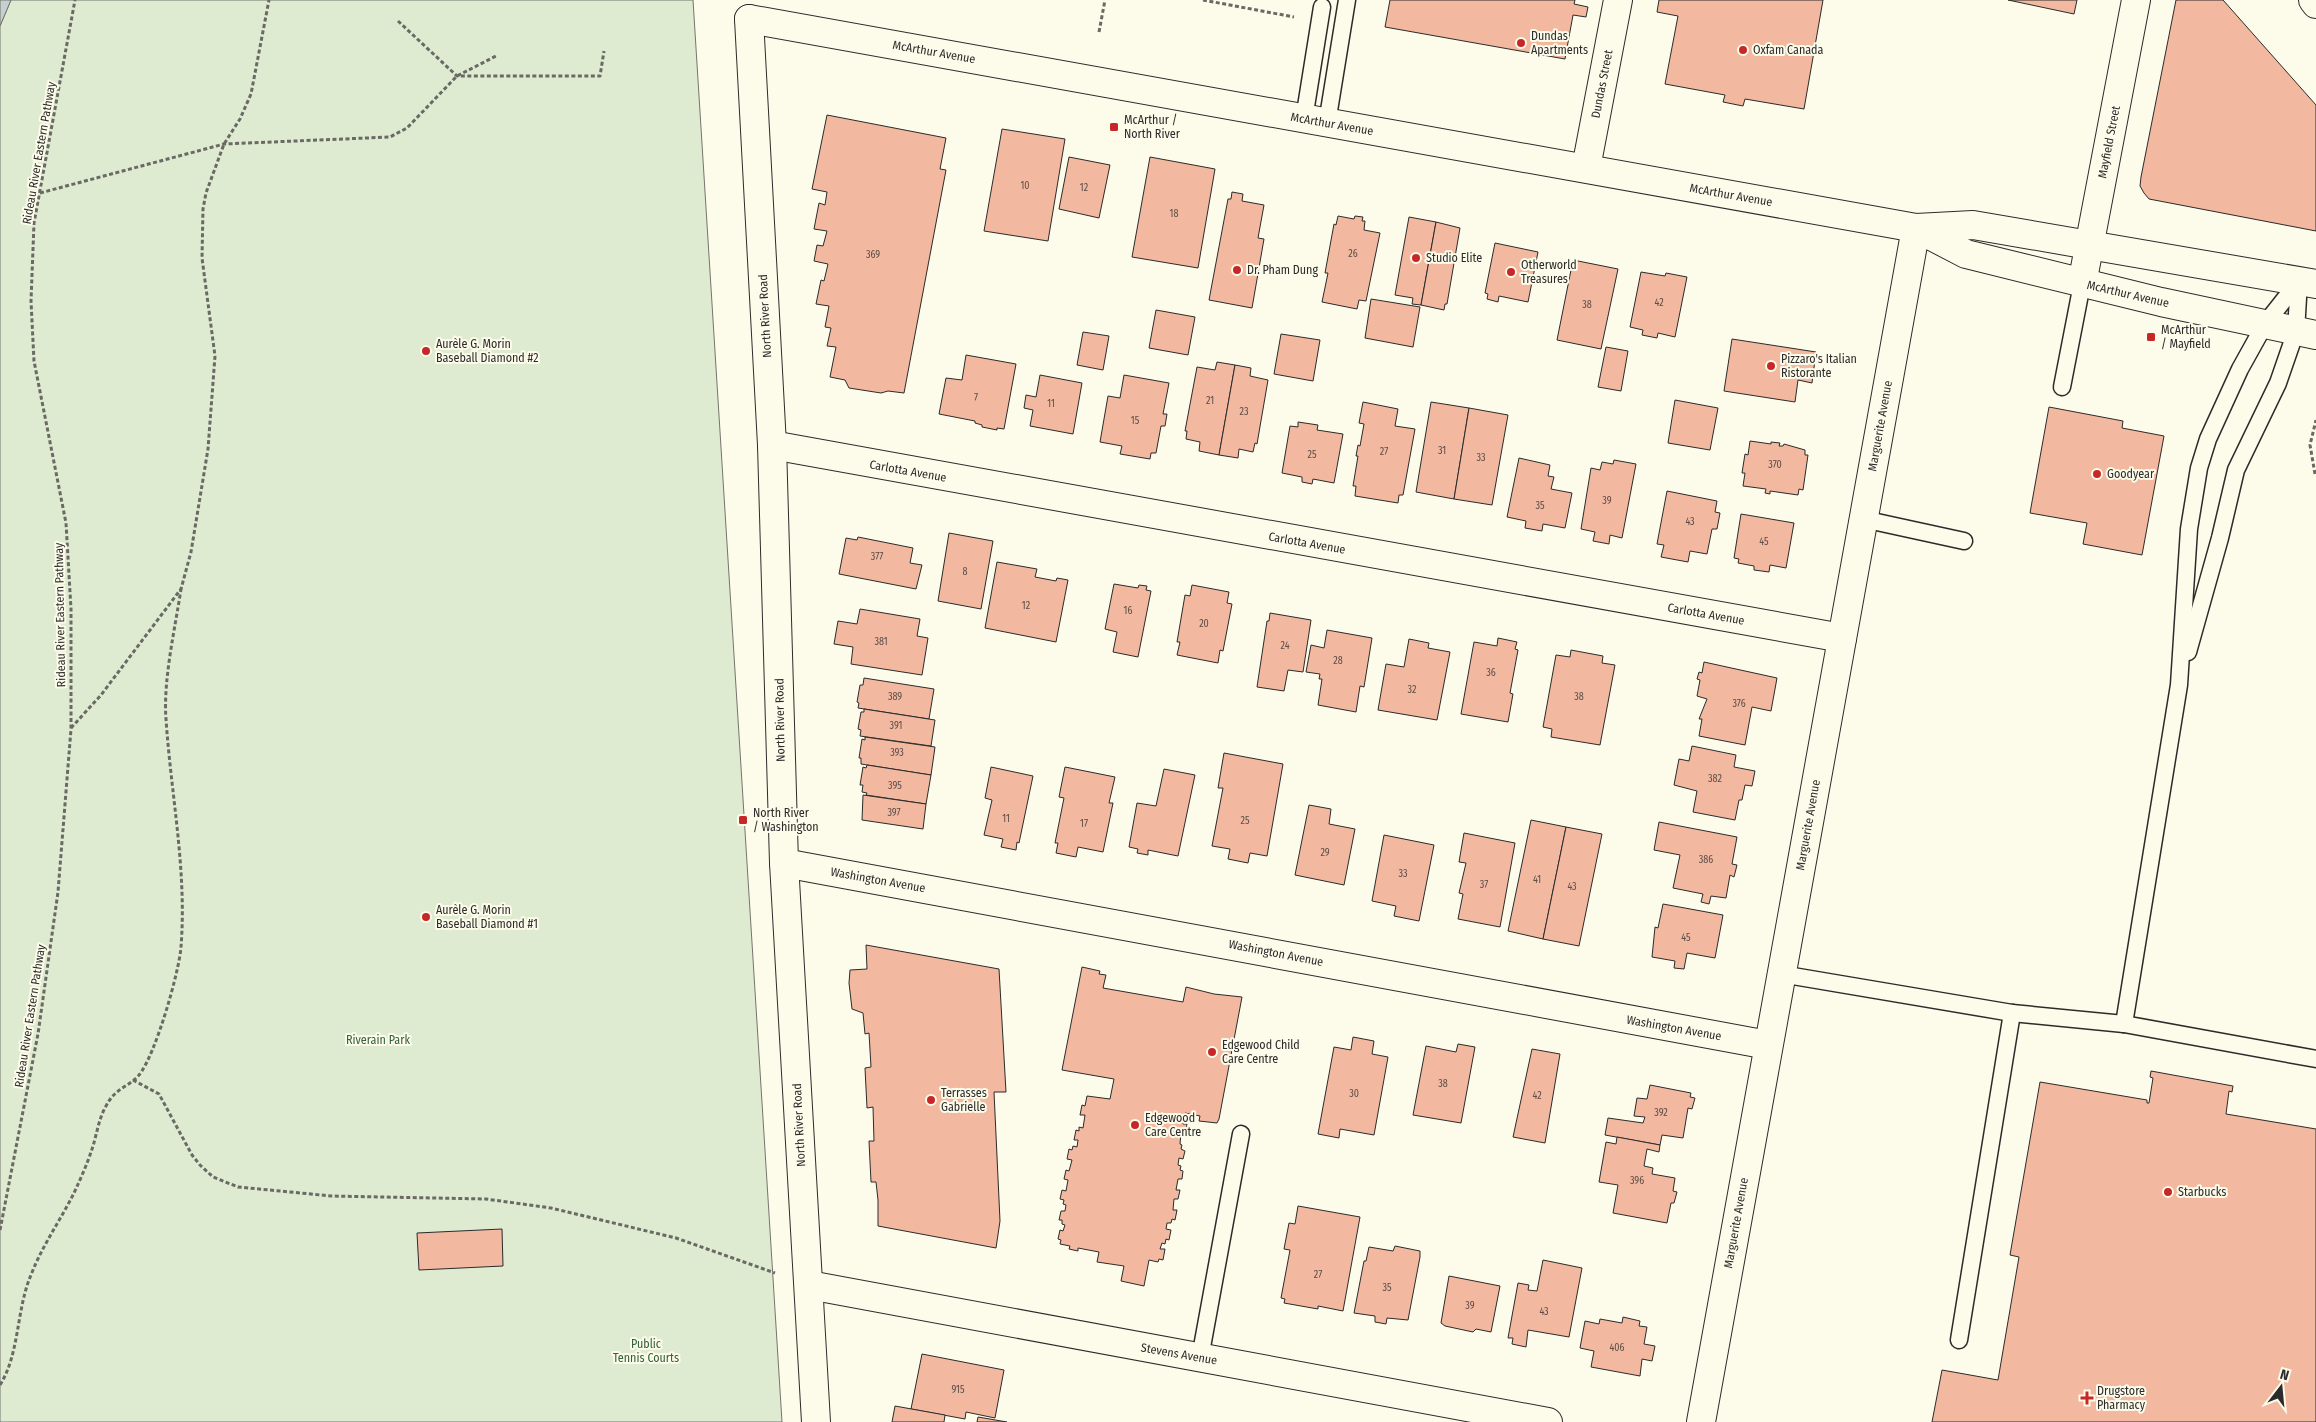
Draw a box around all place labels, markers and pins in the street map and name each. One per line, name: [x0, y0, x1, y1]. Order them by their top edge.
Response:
place label: Dundas Apartments: [1531, 29, 1588, 57]
marker: Dundas Apartments: [1515, 37, 1527, 49]
place label: Oxfam Canada: [1753, 43, 1824, 57]
marker: Oxfam Canada: [1737, 44, 1749, 56]
place label: McArthur / North River: [1124, 113, 1181, 141]
marker: McArthur / North River: [1108, 121, 1120, 133]
place label: Studio Elite: [1426, 251, 1482, 265]
marker: Studio Elite: [1410, 252, 1422, 264]
place label: Otherworld Treasures: [1521, 258, 1577, 286]
place label: Dr. Pham Dung: [1247, 263, 1318, 277]
marker: Dr. Pham Dung: [1231, 264, 1243, 276]
marker: Otherworld Treasures: [1505, 266, 1517, 278]
place label: McArthur / Mayfield: [2161, 323, 2211, 351]
marker: McArthur / Mayfield: [2145, 331, 2157, 343]
place label: Aurèle G. Morin Baseball Diamond #2: [436, 337, 538, 365]
marker: Aurèle G. Morin Baseball Diamond #2: [420, 345, 432, 357]
place label: Pizzaro's Italian Ristorante: [1781, 352, 1857, 380]
marker: Pizzaro's Italian Ristorante: [1765, 360, 1777, 372]
place label: Goodyear: [2107, 467, 2155, 481]
marker: Goodyear: [2091, 468, 2103, 480]
place label: North River / Washington: [753, 806, 819, 834]
marker: North River / Washington: [737, 814, 749, 826]
place label: Aurèle G. Morin Baseball Diamond #1: [436, 903, 538, 931]
marker: Aurèle G. Morin Baseball Diamond #1: [420, 911, 432, 923]
place label: Edgewood Child Care Centre: [1222, 1038, 1300, 1066]
marker: Edgewood Child Care Centre: [1206, 1046, 1218, 1058]
place label: Terrasses Gabrielle: [941, 1086, 987, 1114]
marker: Terrasses Gabrielle: [925, 1094, 937, 1106]
place label: Edgewood Care Centre: [1145, 1111, 1201, 1139]
marker: Edgewood Care Centre: [1129, 1119, 1141, 1131]
place label: Starbucks: [2178, 1185, 2226, 1199]
marker: Starbucks: [2162, 1186, 2174, 1198]
place label: Drugstore Pharmacy: [2097, 1384, 2146, 1412]
marker: Drugstore Pharmacy: [2081, 1392, 2093, 1404]

